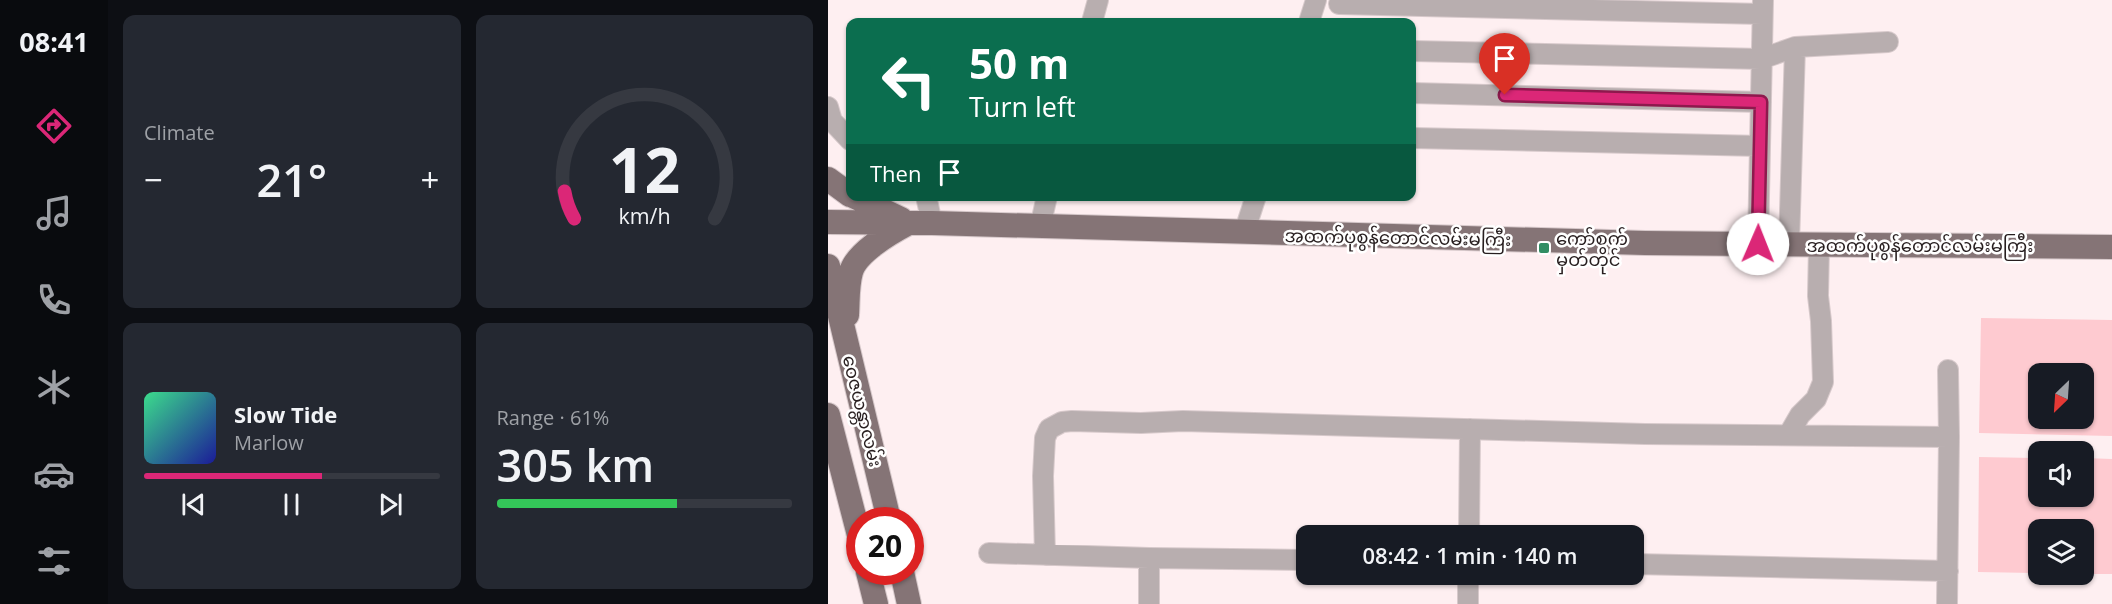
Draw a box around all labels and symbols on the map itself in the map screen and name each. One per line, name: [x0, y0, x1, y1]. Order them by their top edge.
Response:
pin: [1479, 33, 1530, 95]
position arrow: [1726, 212, 1790, 276]
street label: အထက်ပုစွန်တောင်လမ်းမကြီး: [1284, 222, 1512, 255]
place label: ကော်စက် မှတ်တိုင်: [1556, 226, 1628, 275]
street label: အထက်ပုစွန်တောင်လမ်းမကြီး: [1807, 232, 2033, 261]
marker: ကော်စက် မှတ်တိုင်: [1537, 241, 1551, 255]
street label: ဝေဇယန္တာလမ်း: [834, 353, 888, 470]
north arrow: [2028, 363, 2094, 429]
speed limit sign: 20: [846, 507, 924, 585]

